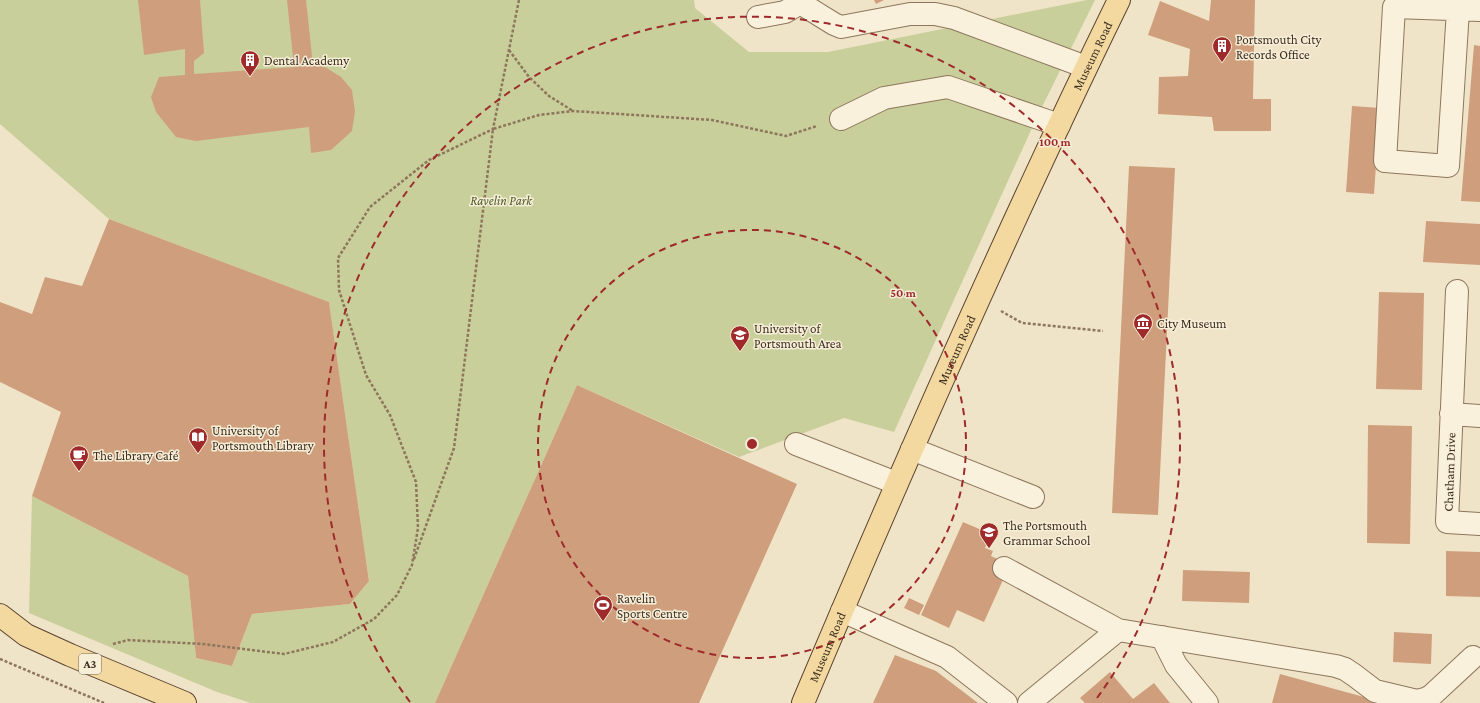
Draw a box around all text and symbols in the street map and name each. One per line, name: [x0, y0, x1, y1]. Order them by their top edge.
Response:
street label: Museum Road: [1070, 19, 1116, 93]
place label: Portsmouth City Records Office: [1236, 32, 1322, 62]
building icon: Portsmouth City Records Office: [1211, 35, 1233, 63]
building icon: Dental Academy: [239, 49, 261, 77]
place label: Dental Academy: [264, 53, 350, 68]
text: 100 m: [1039, 135, 1072, 149]
park label: Ravelin Park: [470, 193, 533, 208]
text: 50 m: [890, 286, 917, 300]
museum icon: City Museum: [1132, 312, 1154, 340]
street label: Museum Road: [934, 313, 979, 387]
place label: City Museum: [1157, 316, 1227, 331]
place label: University of Portsmouth Area: [754, 321, 842, 351]
school or university icon: University of Portsmouth Area: [729, 324, 751, 352]
place label: University of Portsmouth Library: [212, 423, 315, 453]
library icon: University of Portsmouth Library: [187, 426, 209, 454]
street label: Chatham Drive: [1441, 432, 1458, 512]
centre of rings: [745, 437, 759, 451]
cafe icon: The Library Café: [68, 444, 90, 472]
place label: The Library Café: [93, 448, 179, 463]
place label: The Portsmouth Grammar School: [1003, 518, 1091, 548]
school or university icon: The Portsmouth Grammar School: [978, 521, 1000, 549]
place label: Ravelin Sports Centre: [617, 591, 688, 621]
sports icon: Ravelin Sports Centre: [592, 594, 614, 622]
street label: Museum Road: [806, 610, 849, 684]
road number: A3: [79, 654, 101, 674]

